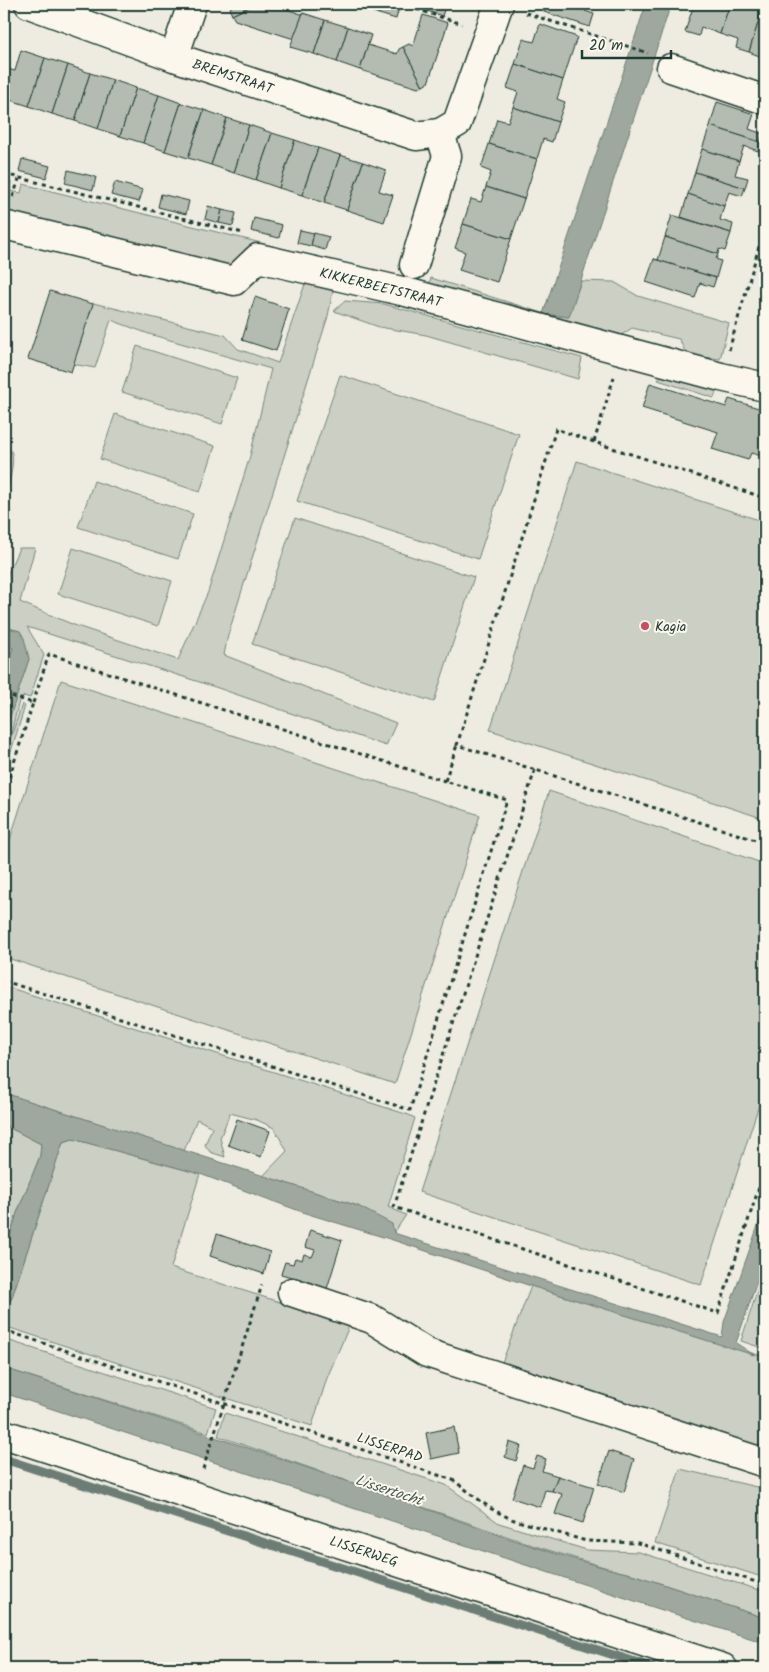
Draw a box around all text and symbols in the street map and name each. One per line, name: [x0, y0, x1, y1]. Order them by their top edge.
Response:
scale bar: [582, 28, 670, 60]
text: 20 m: [589, 34, 623, 58]
street label: BREMSTRAAT: [189, 54, 277, 101]
street label: KIKKERBEETSTRAAT: [317, 262, 446, 314]
place label: Kagia: [655, 616, 686, 638]
marker: Kagia: [639, 620, 651, 632]
street label: LISSERPAD: [354, 1427, 426, 1469]
water label: Lissertocht: [352, 1469, 427, 1514]
street label: LISSERWEG: [327, 1531, 401, 1573]

